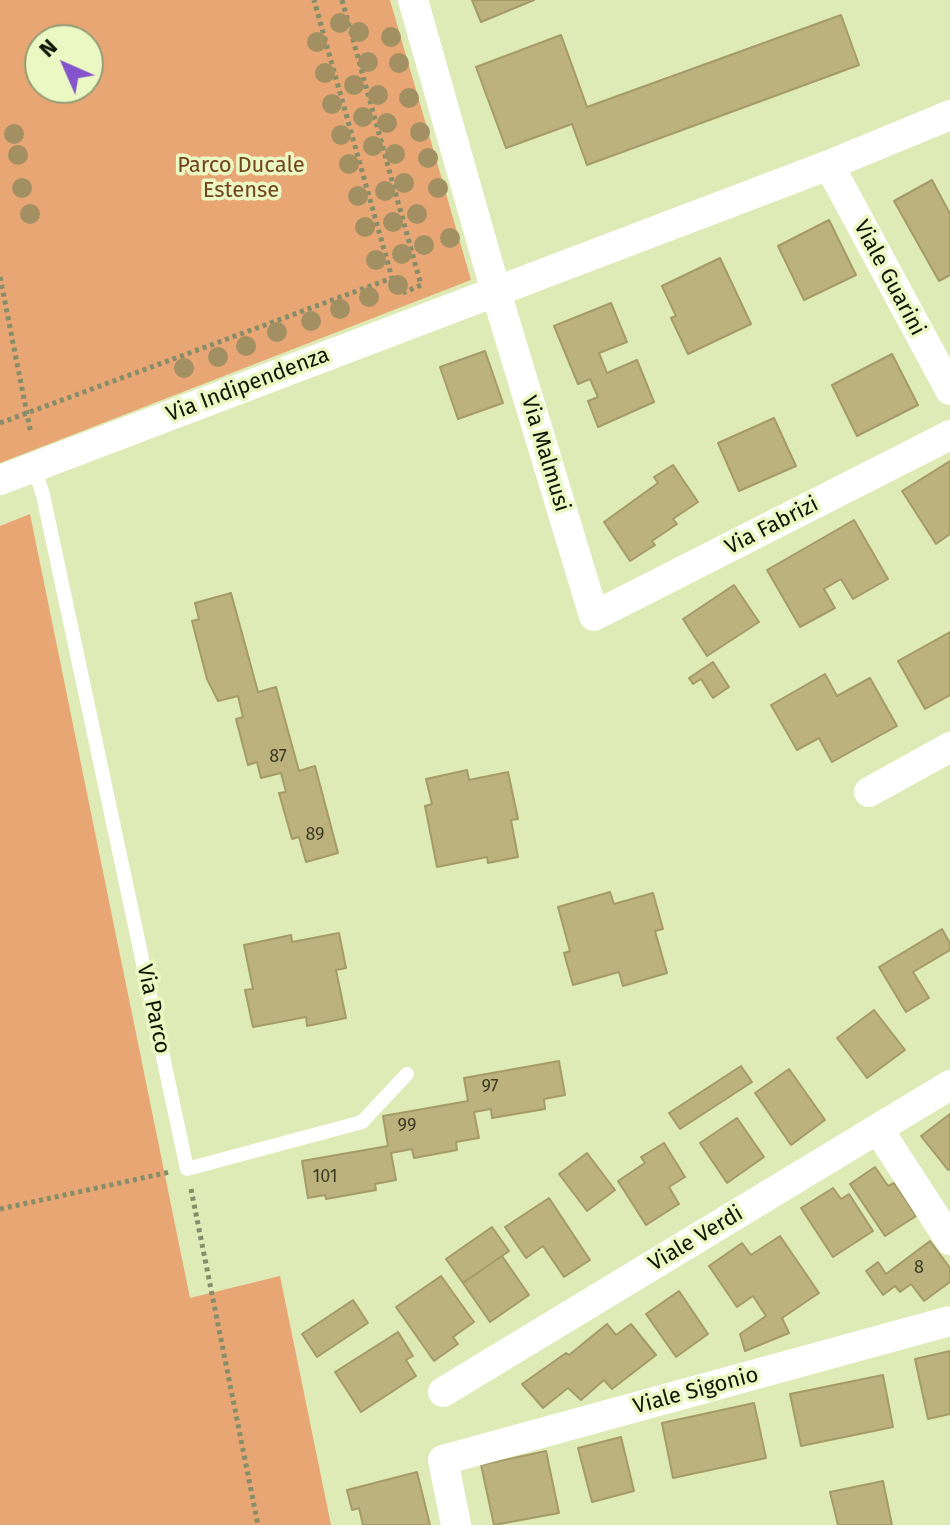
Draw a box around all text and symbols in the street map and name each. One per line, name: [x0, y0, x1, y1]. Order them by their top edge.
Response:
north arrow: [24, 24, 104, 104]
text: N: [33, 33, 63, 63]
park label: Parco Ducale Estense: [177, 153, 305, 204]
street label: Viale Guarini: [848, 216, 930, 340]
street label: Via Indipendenza: [163, 342, 333, 428]
street label: Via Malmusi: [515, 393, 575, 515]
street label: Via Fabrizi: [721, 491, 823, 561]
house number: 87: [269, 746, 287, 768]
house number: 89: [305, 824, 325, 846]
street label: Via Parco: [131, 962, 175, 1056]
house number: 97: [481, 1076, 499, 1098]
house number: 99: [398, 1115, 416, 1137]
house number: 101: [312, 1166, 338, 1188]
street label: Viale Verdi: [644, 1201, 748, 1277]
house number: 8: [914, 1257, 924, 1279]
street label: Viale Sigonio: [631, 1362, 761, 1420]

